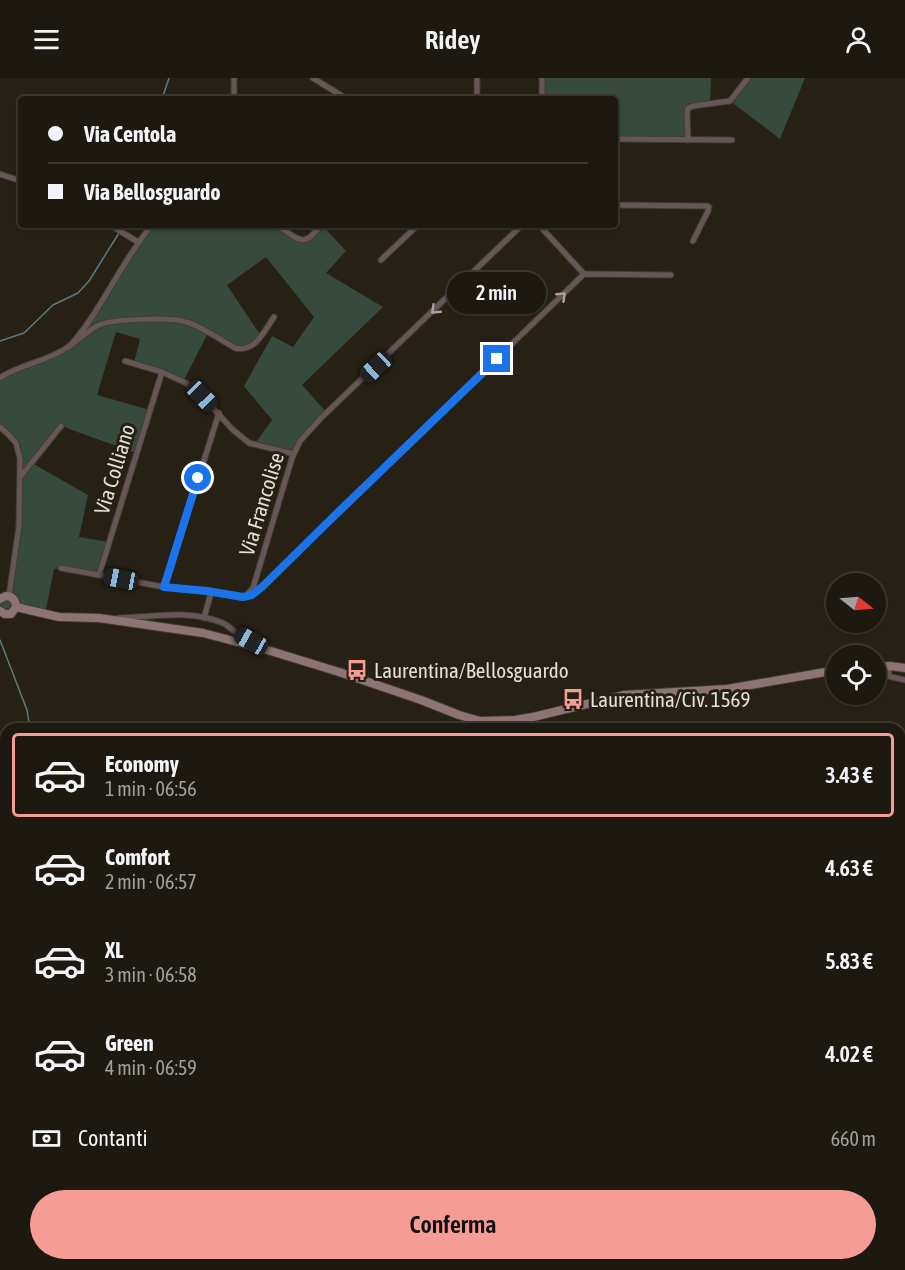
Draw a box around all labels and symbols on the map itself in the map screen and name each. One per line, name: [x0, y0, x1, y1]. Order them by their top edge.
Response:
callout: 2 min: [448, 272, 546, 314]
one-way arrow: [555, 292, 565, 303]
one-way arrow: [432, 302, 443, 313]
route end: [483, 345, 510, 372]
car: [357, 348, 395, 386]
car: [183, 377, 221, 415]
street label: Via Colliano: [89, 421, 139, 517]
street label: Via Francolise: [234, 450, 288, 558]
route start: [184, 464, 211, 491]
car: [102, 567, 140, 591]
north arrow: [826, 573, 886, 633]
car: [231, 624, 271, 658]
bus stop icon: Laurentina/Bellosguardo: [345, 658, 369, 682]
place label: Laurentina/Bellosguardo: [374, 658, 569, 682]
bus stop icon: Laurentina/Civ. 1569: [561, 687, 585, 711]
place label: Laurentina/Civ. 1569: [590, 687, 750, 711]

